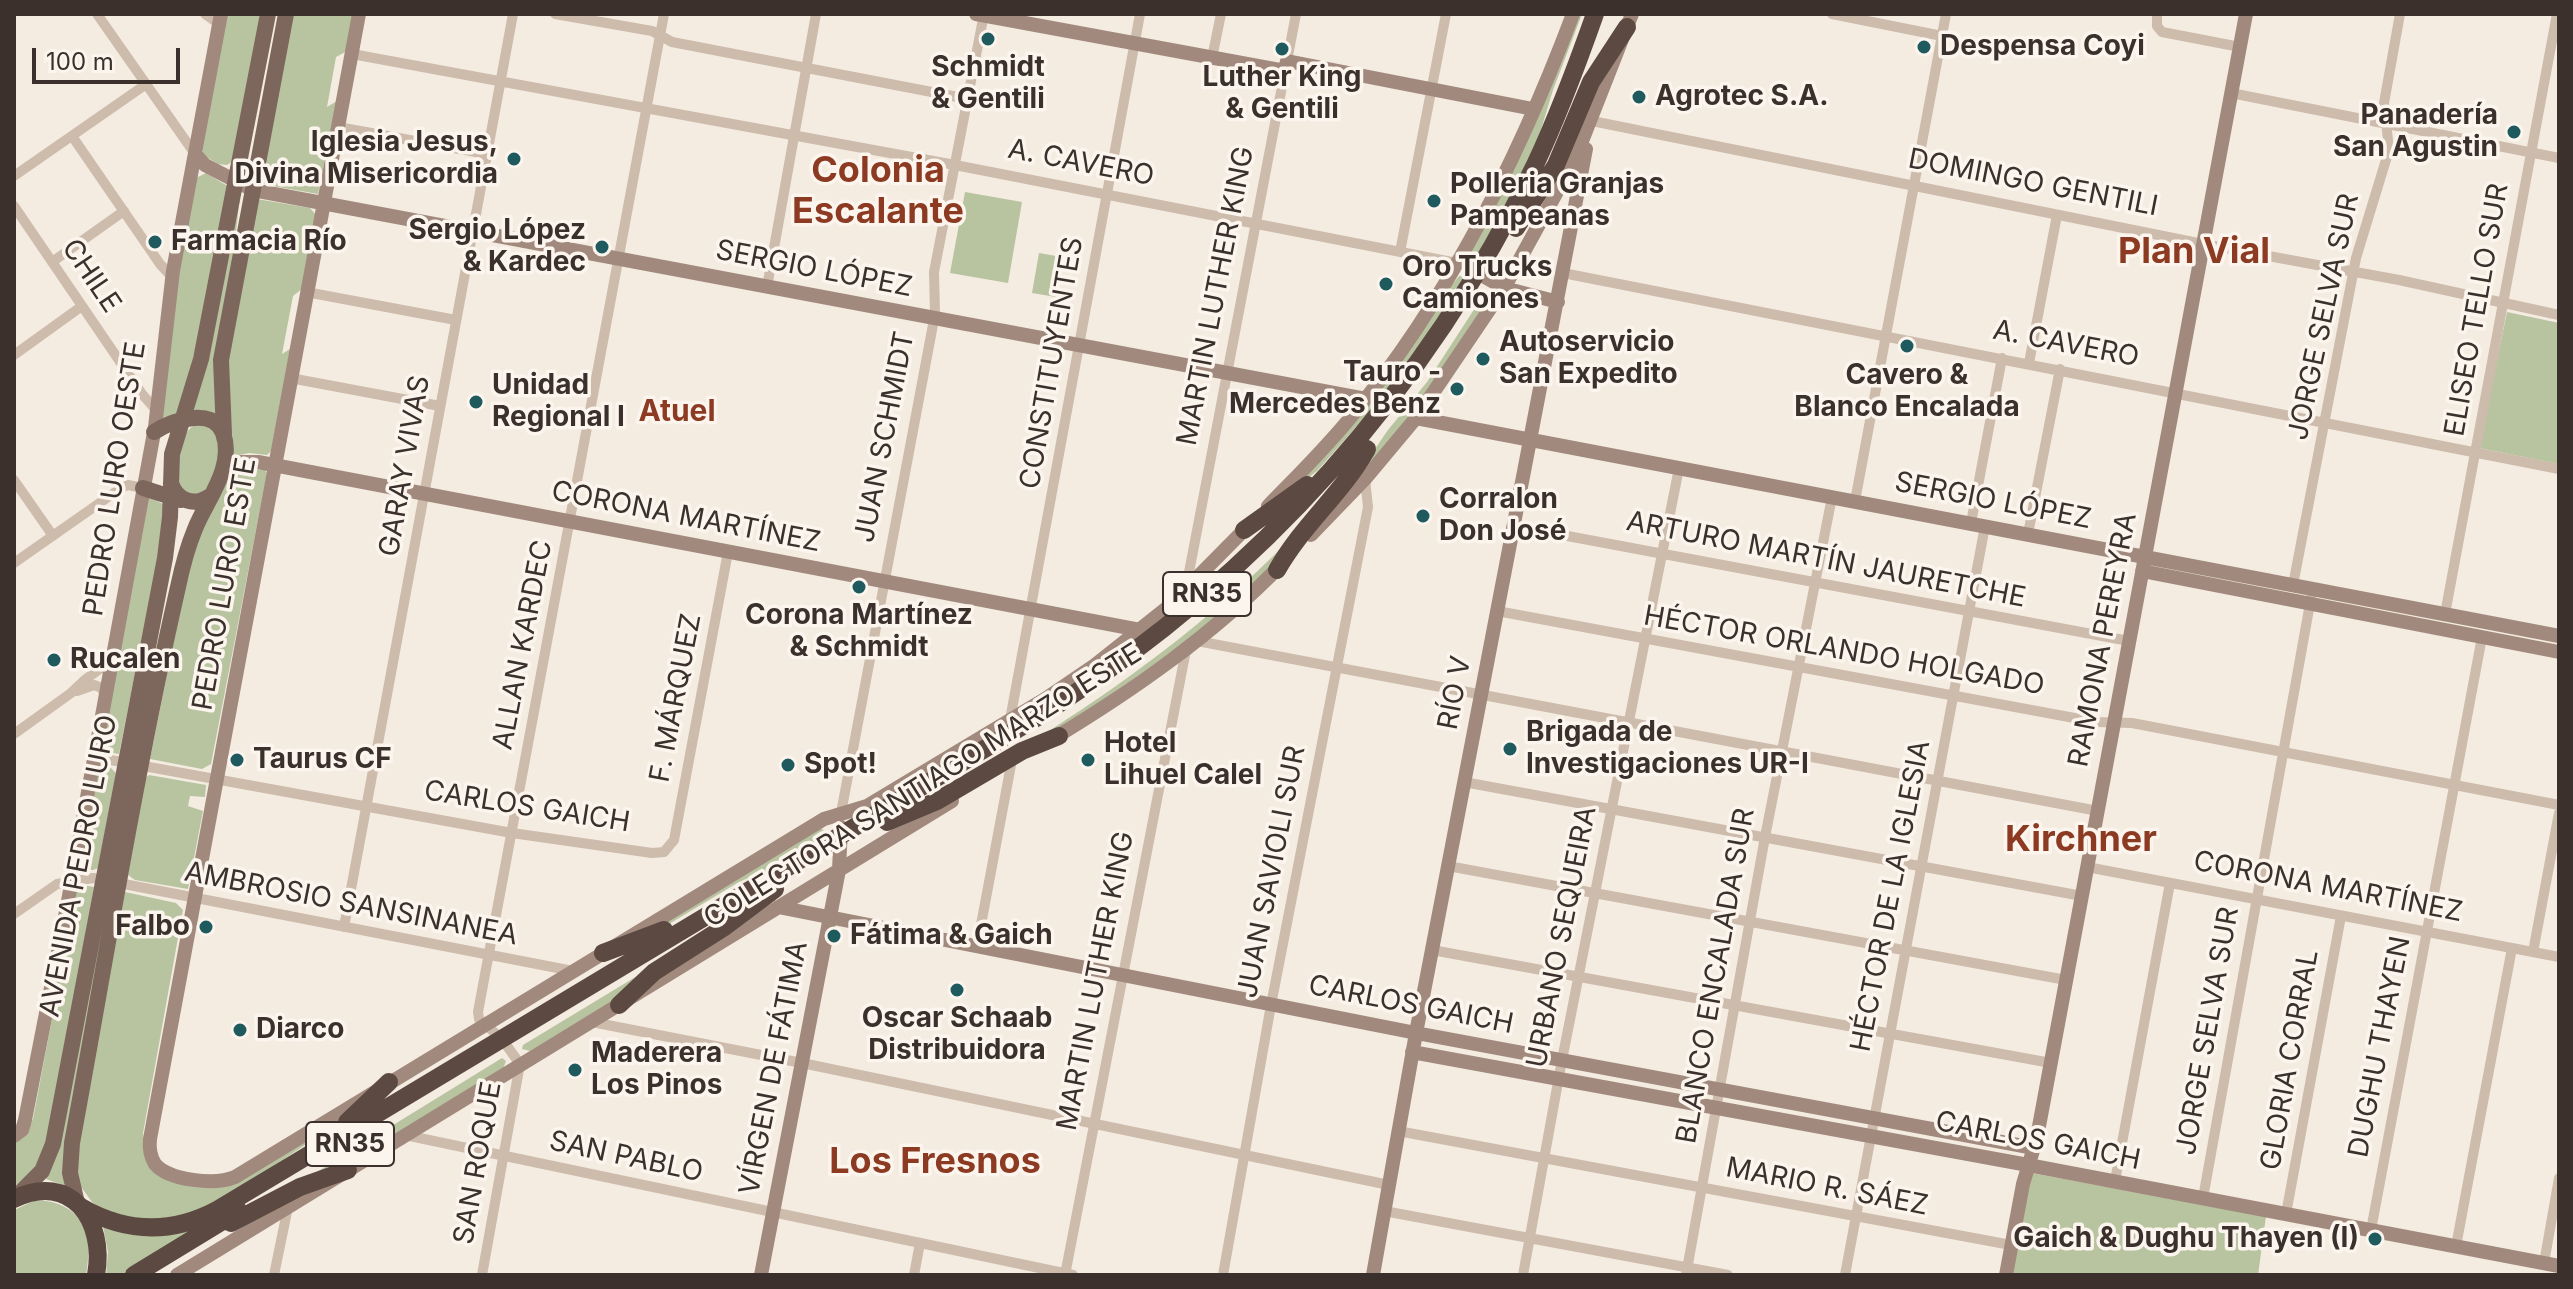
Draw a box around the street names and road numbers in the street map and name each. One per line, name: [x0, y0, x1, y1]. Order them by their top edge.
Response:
street label: A. CAVERO: [1005, 132, 1157, 194]
street label: DOMINGO GENTILI: [1905, 142, 2161, 224]
street label: MARTIN LUTHER KING: [1171, 144, 1261, 448]
street label: ELISEO TELLO SUR: [2438, 181, 2516, 439]
street label: JORGE SELVA SUR: [2281, 191, 2367, 443]
street label: CHILE: [54, 233, 128, 319]
street label: SERGIO LÓPEZ: [713, 233, 915, 305]
street label: CONSTITUYENTES: [1013, 234, 1091, 492]
street label: A. CAVERO: [1990, 313, 2142, 375]
street label: JUAN SCHMIDT: [848, 329, 922, 545]
street label: PEDRO LURO OESTE: [77, 339, 153, 619]
street label: GARAY VIVAS: [373, 373, 437, 559]
street label: PEDRO LURO ESTE: [186, 455, 264, 713]
street label: SERGIO LÓPEZ: [1892, 465, 2094, 537]
street label: CORONA MARTÍNEZ: [549, 474, 823, 560]
street label: ARTURO MARTÍN JAURETCHE: [1624, 505, 2028, 615]
street label: RAMONA PEREYRA: [2062, 510, 2144, 770]
street label: ALLAN KARDEC: [486, 537, 560, 753]
road number: RN35: [1163, 572, 1251, 616]
street label: HÉCTOR ORLANDO HOLGADO: [1641, 599, 2047, 703]
street label: F. MÁRQUEZ: [643, 611, 709, 785]
street label: COLECTORA SANTIAGO MARZO ESTE: [698, 637, 1148, 935]
street label: RÍO V: [1431, 653, 1479, 733]
street label: AVENIDA PEDRO LURO: [33, 712, 125, 1020]
street label: HÉCTOR DE LA IGLESIA: [1844, 737, 1938, 1055]
street label: JUAN SAVIOLI SUR: [1231, 743, 1313, 1001]
street label: CARLOS GAICH: [422, 774, 632, 840]
street label: URBANO SEQUEIRA: [1520, 803, 1604, 1071]
street label: BLANCO ENCALADA SUR: [1670, 806, 1762, 1146]
street label: MARTIN LUTHER KING: [1051, 829, 1141, 1133]
street label: CORONA MARTÍNEZ: [2191, 844, 2465, 930]
street label: AMBROSIO SANSINANEA: [182, 855, 520, 953]
street label: JORGE SELVA SUR: [2170, 904, 2246, 1158]
street label: DUGHU THAYEN: [2342, 934, 2418, 1160]
street label: VÍRGEN DE FÁTIMA: [733, 938, 815, 1198]
street label: GLORIA CORRAL: [2254, 947, 2326, 1173]
street label: CARLOS GAICH: [1306, 969, 1516, 1041]
street label: SAN ROQUE: [447, 1079, 509, 1247]
street label: CARLOS GAICH: [1933, 1105, 2143, 1177]
road number: RN35: [306, 1122, 394, 1166]
street label: SAN PABLO: [546, 1124, 706, 1190]
street label: MARIO R. SÁEZ: [1723, 1151, 1931, 1223]

